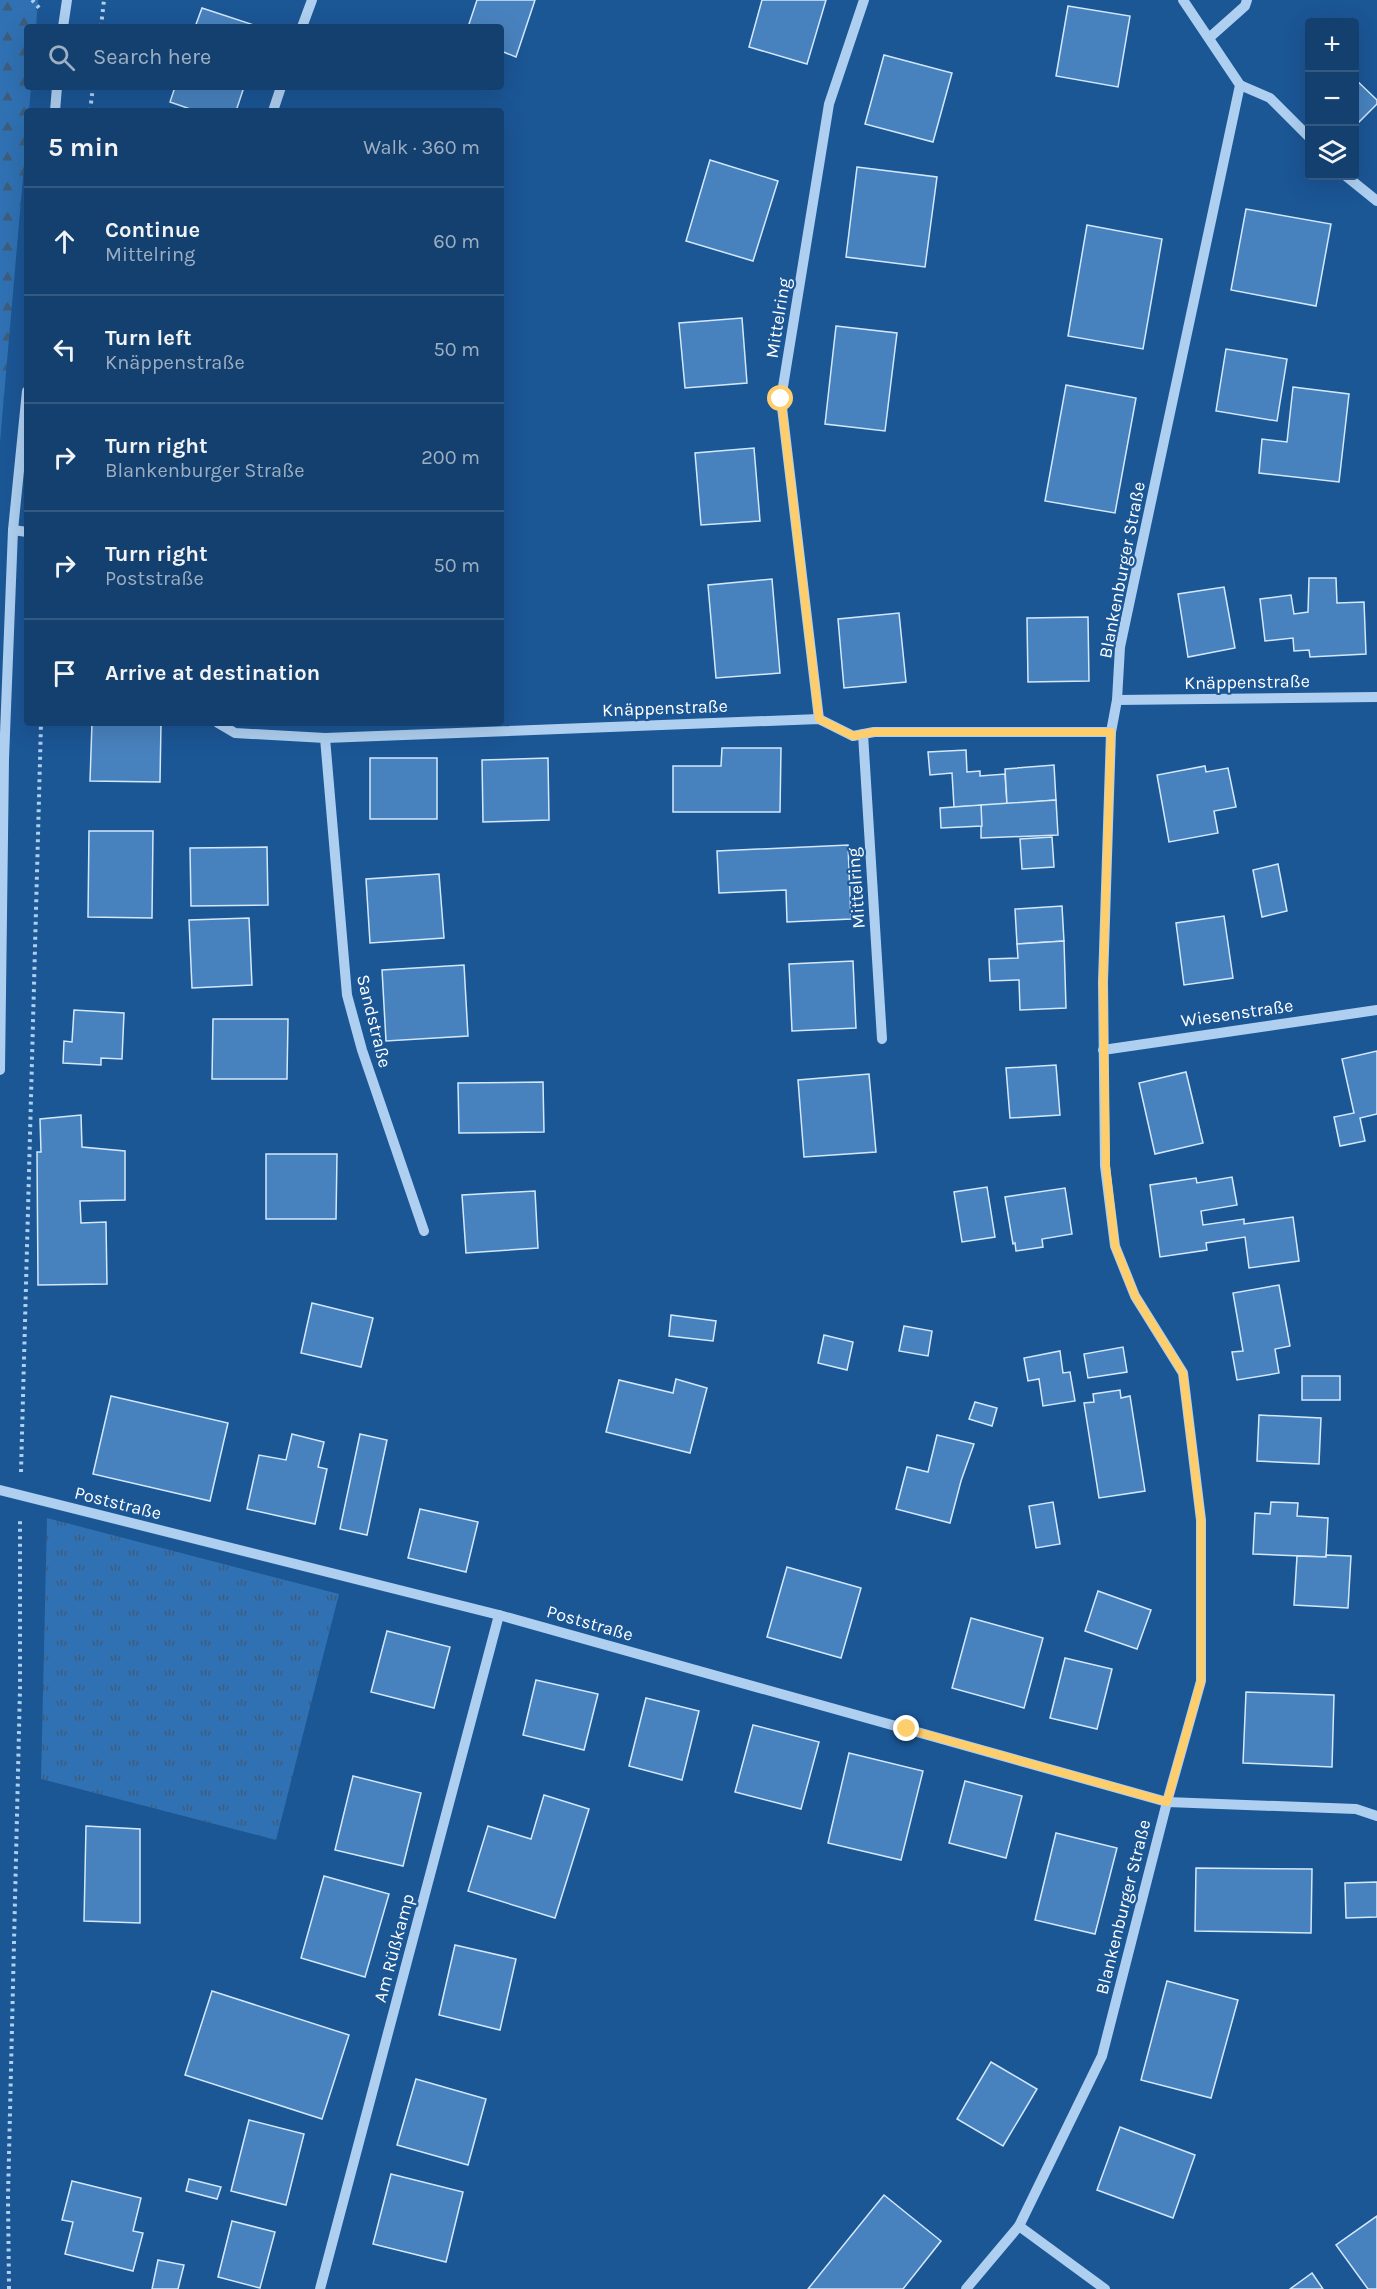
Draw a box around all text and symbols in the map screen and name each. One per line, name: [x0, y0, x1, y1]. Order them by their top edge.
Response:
map controls: [1305, 18, 1359, 180]
button: +: [1305, 18, 1359, 72]
search box: [24, 24, 504, 90]
icon: search: [45, 41, 78, 74]
text: Search here: [93, 44, 211, 70]
button: −: [1305, 72, 1359, 126]
button: layers: [1305, 126, 1359, 180]
text: 5 min: [48, 132, 119, 163]
text: Walk · 360 m: [363, 136, 480, 159]
text: Continue: [105, 217, 200, 243]
icon: ahead: [48, 225, 81, 258]
text: 60 m: [433, 230, 480, 253]
text: Mittelring: [105, 243, 195, 266]
street label: Mittelring: [761, 276, 795, 360]
text: Turn left: [105, 325, 192, 351]
icon: left: [48, 333, 81, 366]
text: 50 m: [433, 338, 480, 361]
text: Knäppenstraße: [105, 351, 245, 374]
route start: [767, 385, 793, 411]
text: Turn right: [105, 433, 208, 459]
icon: right: [48, 441, 81, 474]
text: 200 m: [421, 446, 480, 469]
text: Blankenburger Straße: [105, 459, 305, 482]
street label: Blankenburger Straße: [1094, 480, 1150, 660]
text: Turn right: [105, 541, 208, 567]
icon: right: [48, 549, 81, 582]
text: 50 m: [433, 554, 480, 577]
text: Poststraße: [105, 567, 204, 590]
icon: arrive: [48, 657, 81, 690]
text: Arrive at destination: [105, 660, 320, 686]
street label: Knäppenstraße: [1184, 670, 1310, 694]
street label: Knäppenstraße: [602, 695, 728, 721]
street label: Mittelring: [842, 847, 870, 929]
street label: Sandstraße: [352, 972, 396, 1070]
street label: Wiesenstraße: [1179, 994, 1295, 1032]
street label: Poststraße: [72, 1482, 164, 1524]
street label: Poststraße: [544, 1600, 636, 1646]
route end: [893, 1715, 919, 1741]
street label: Blankenburger Straße: [1091, 1817, 1155, 1997]
street label: Am Rüßkamp: [369, 1891, 419, 2005]

